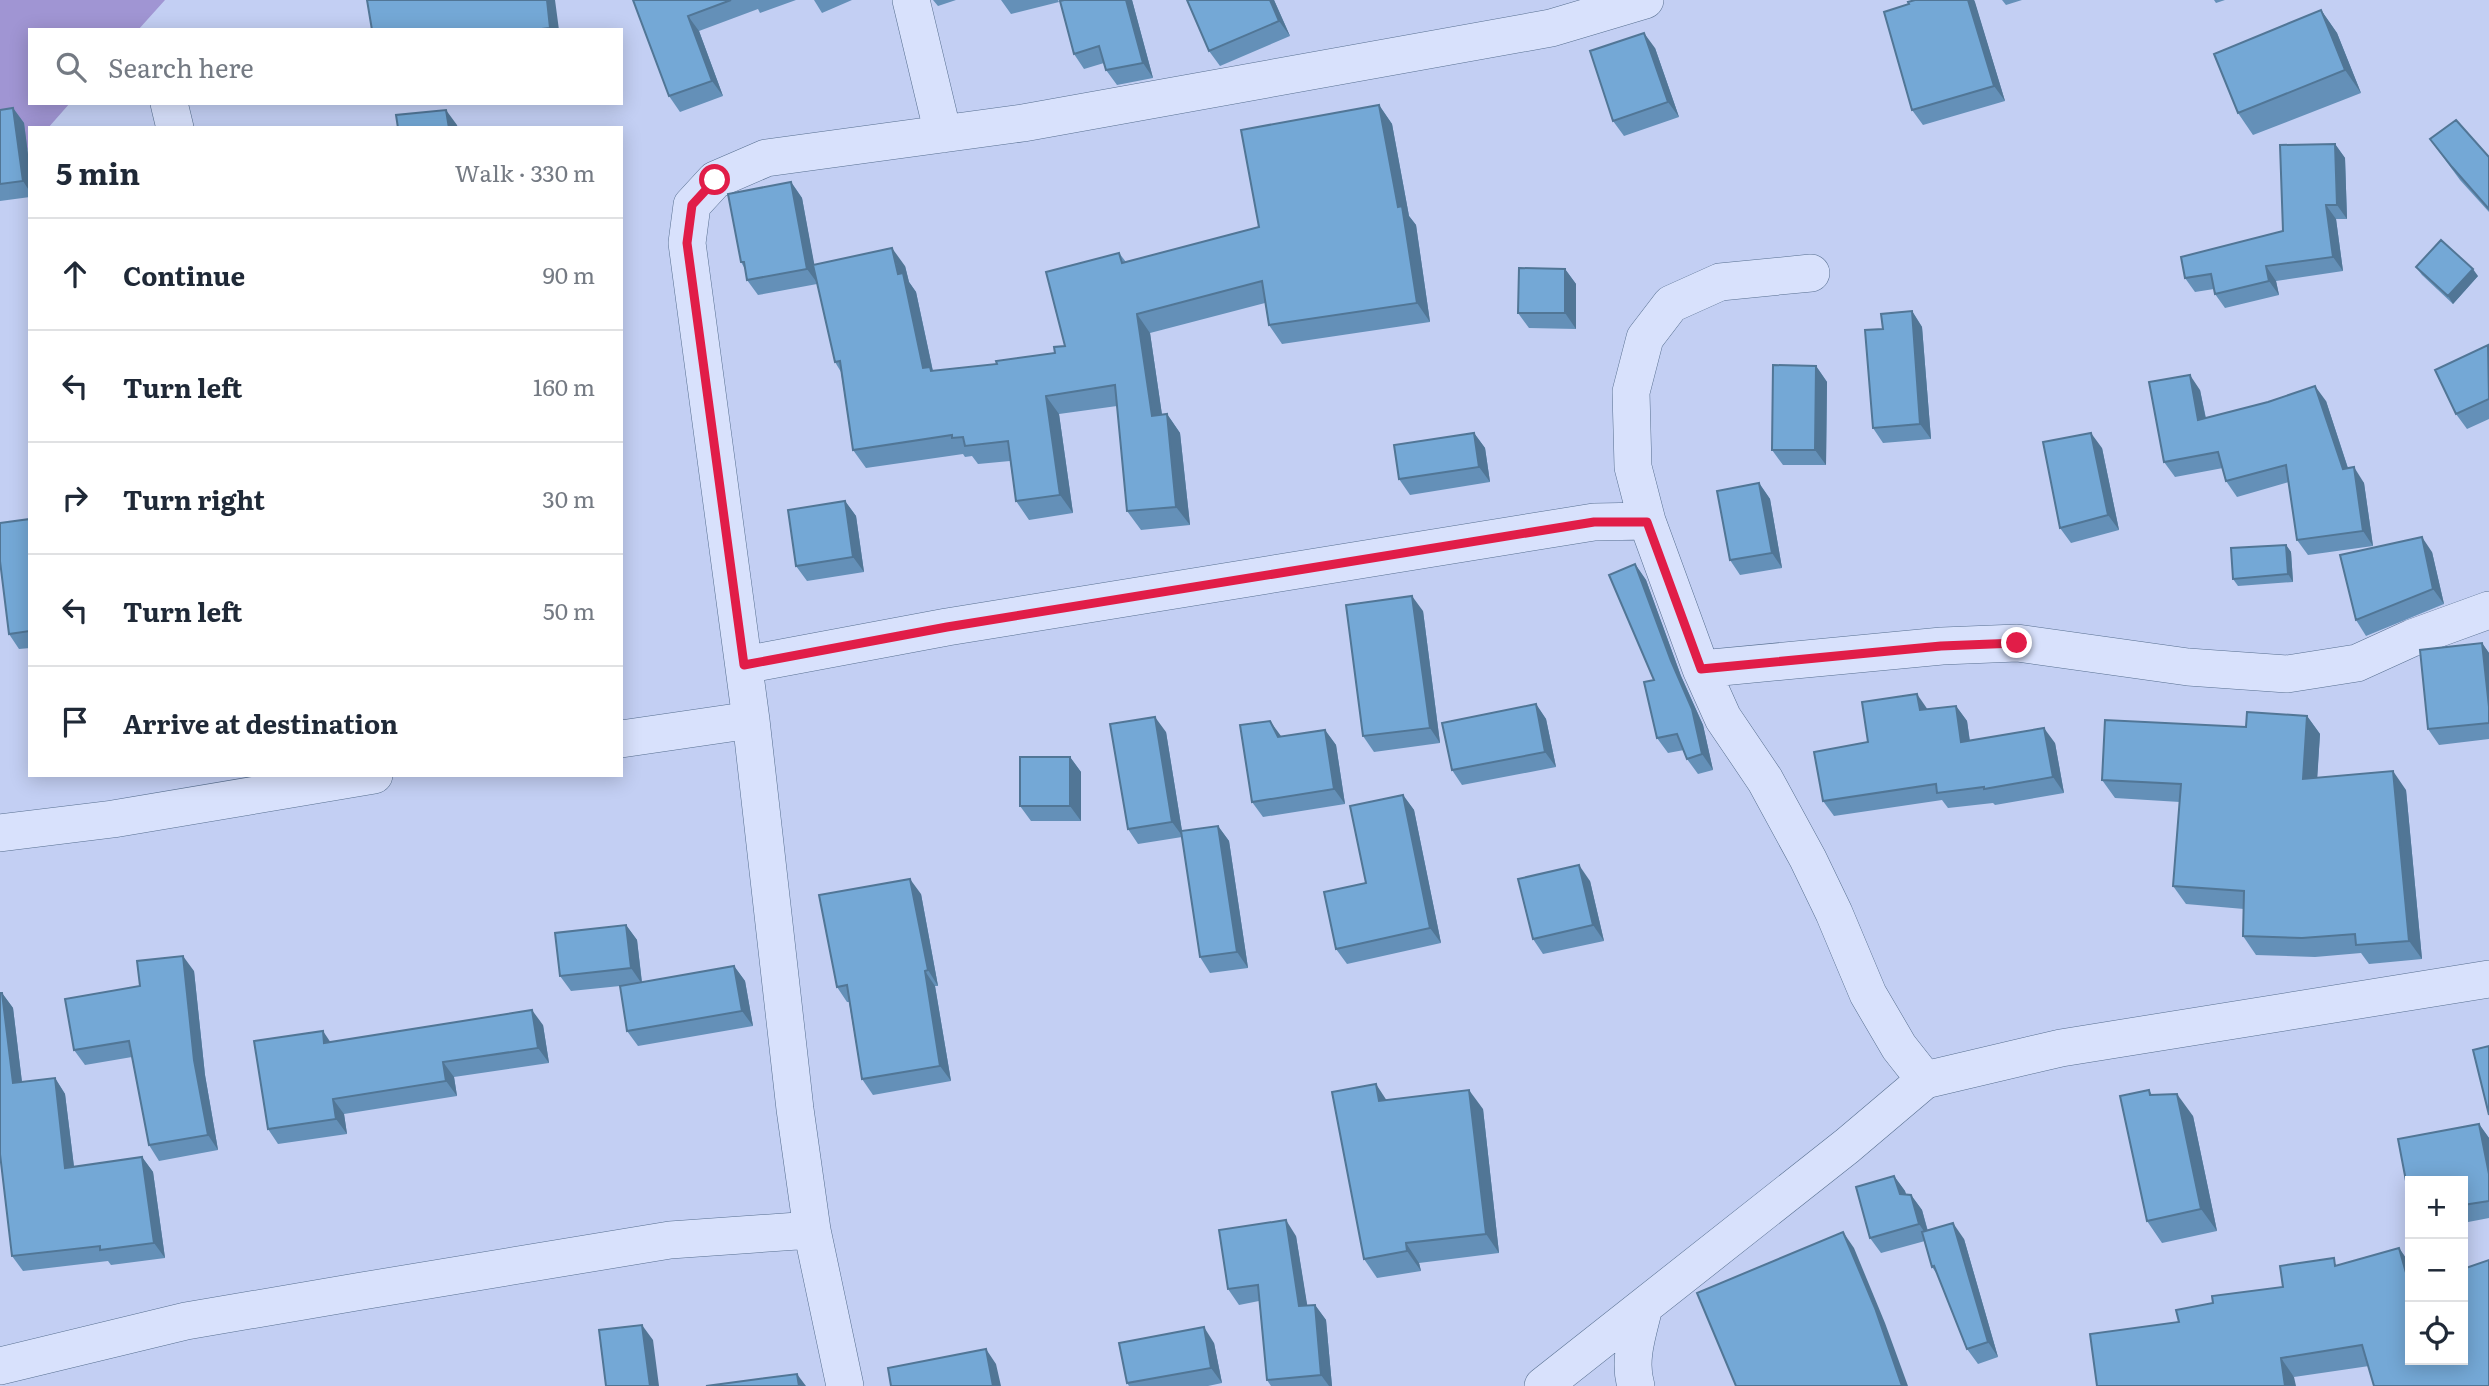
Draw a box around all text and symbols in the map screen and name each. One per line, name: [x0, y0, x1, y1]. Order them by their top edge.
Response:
search box: [28, 28, 623, 105]
text: Search here: [108, 47, 254, 86]
icon: search: [52, 48, 90, 86]
text: 5 min: [56, 150, 140, 194]
text: Walk · 330 m: [455, 155, 595, 189]
route start: [699, 164, 730, 195]
icon: ahead: [56, 255, 94, 293]
text: Continue: [123, 255, 245, 294]
text: 90 m: [543, 257, 595, 291]
icon: left: [56, 367, 94, 405]
text: Turn left: [123, 367, 242, 406]
text: 160 m: [533, 369, 595, 403]
icon: right: [56, 479, 94, 517]
text: Turn right: [123, 479, 265, 518]
text: 30 m: [542, 481, 595, 515]
icon: left: [56, 591, 94, 629]
text: Turn left: [123, 591, 242, 630]
text: 50 m: [543, 593, 595, 627]
route end: [2001, 627, 2032, 658]
icon: arrive: [56, 703, 94, 741]
text: Arrive at destination: [123, 703, 398, 742]
map controls: [2405, 1176, 2468, 1365]
button: +: [2405, 1176, 2468, 1239]
button: −: [2405, 1239, 2468, 1302]
button: locate: [2405, 1302, 2468, 1365]

